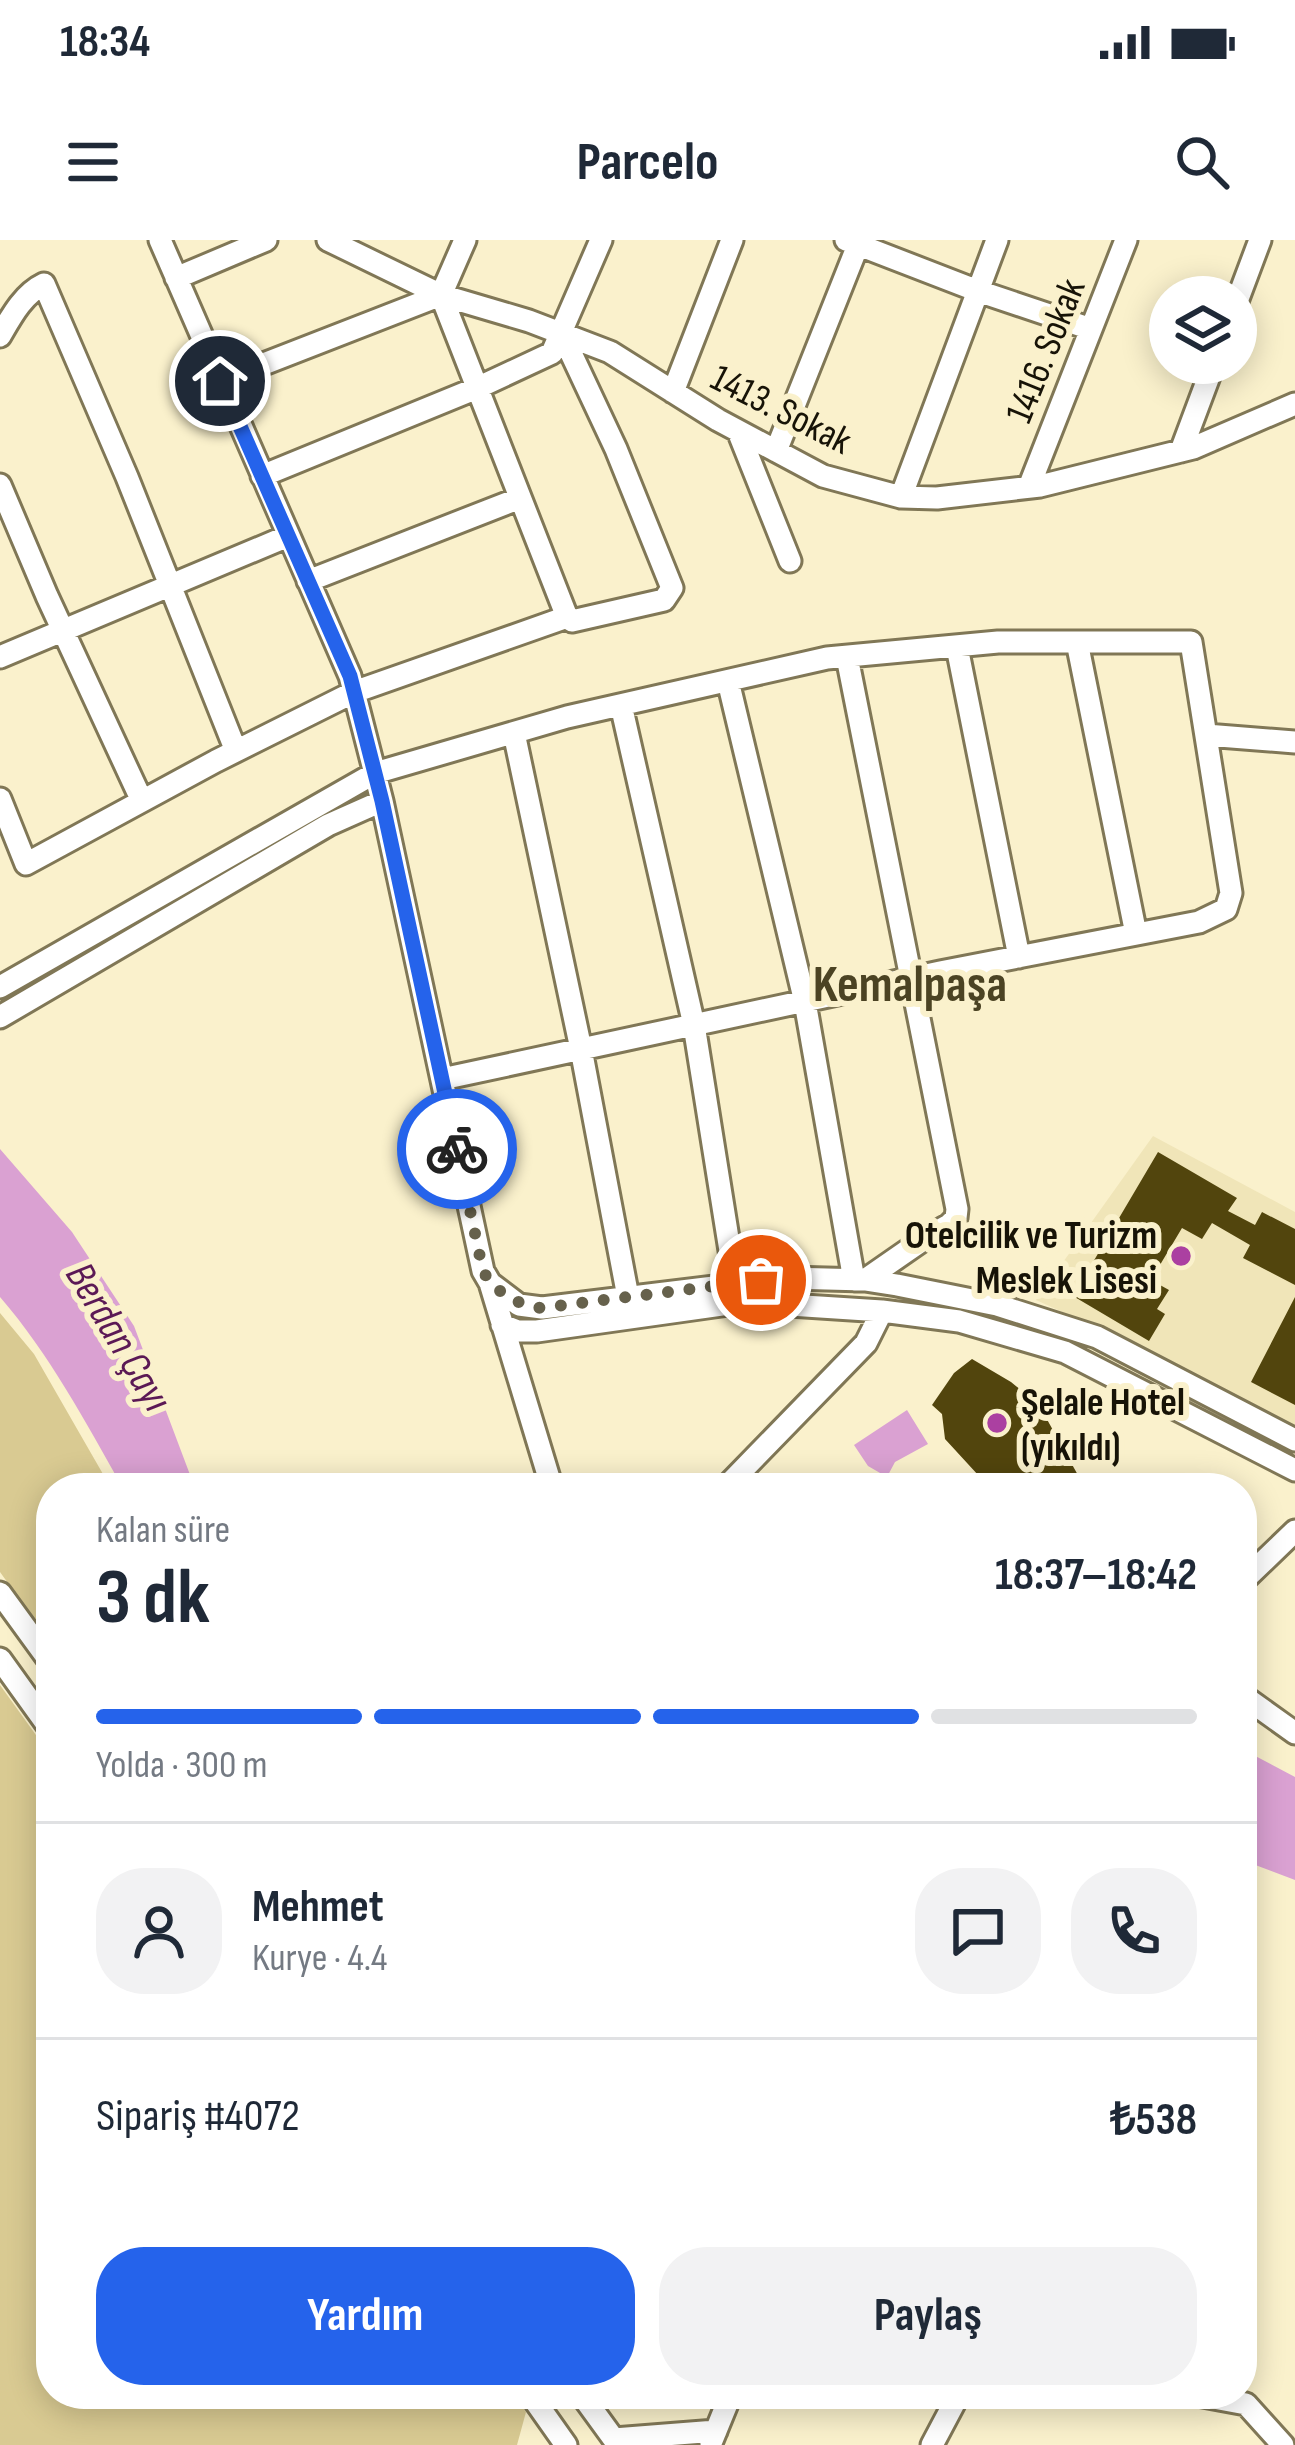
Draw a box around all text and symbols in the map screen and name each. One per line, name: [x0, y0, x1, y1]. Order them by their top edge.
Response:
text: 18:34: [60, 15, 150, 70]
icon: menu: [60, 129, 126, 195]
icon: search: [1169, 129, 1235, 195]
text: Parcelo: [576, 130, 719, 195]
street label: 1416. Sokak: [996, 272, 1096, 430]
map controls: [1149, 276, 1257, 384]
button: layers: [1149, 276, 1257, 384]
pin: [169, 330, 271, 432]
icon: home: [187, 348, 253, 414]
street label: 1413. Sokak: [703, 355, 859, 466]
district label: Kemalpaşa: [813, 955, 1007, 1016]
courier: [397, 1089, 517, 1209]
icon: bike: [424, 1116, 490, 1182]
place label: Otelcilik ve Turizm Meslek Lisesi: [905, 1213, 1157, 1305]
pin: [710, 1229, 812, 1331]
marker: Otelcilik ve Turizm Meslek Lisesi: [1168, 1243, 1194, 1269]
icon: bag: [728, 1247, 794, 1313]
water label: Berdan Çayı: [54, 1254, 182, 1421]
place label: Şelale Hotel (yıkıldı): [1021, 1380, 1185, 1472]
marker: Şelale Hotel (yıkıldı): [984, 1410, 1010, 1436]
text: Kalan süre: [96, 1507, 230, 1554]
text: 18:37–18:42: [995, 1548, 1197, 1603]
text: 3 dk: [96, 1552, 210, 1645]
text: Yolda · 300 m: [96, 1742, 268, 1789]
button: person: [96, 1868, 222, 1994]
button: chat: [915, 1868, 1041, 1994]
button: phone: [1071, 1868, 1197, 1994]
text: Mehmet: [252, 1880, 384, 1935]
text: Kurye · 4.4: [252, 1935, 387, 1982]
text: Sipariş #4072: [96, 2089, 300, 2144]
text: ₺538: [1110, 2093, 1197, 2148]
button: Yardım: [96, 2247, 635, 2385]
button: Paylaş: [659, 2247, 1197, 2385]

